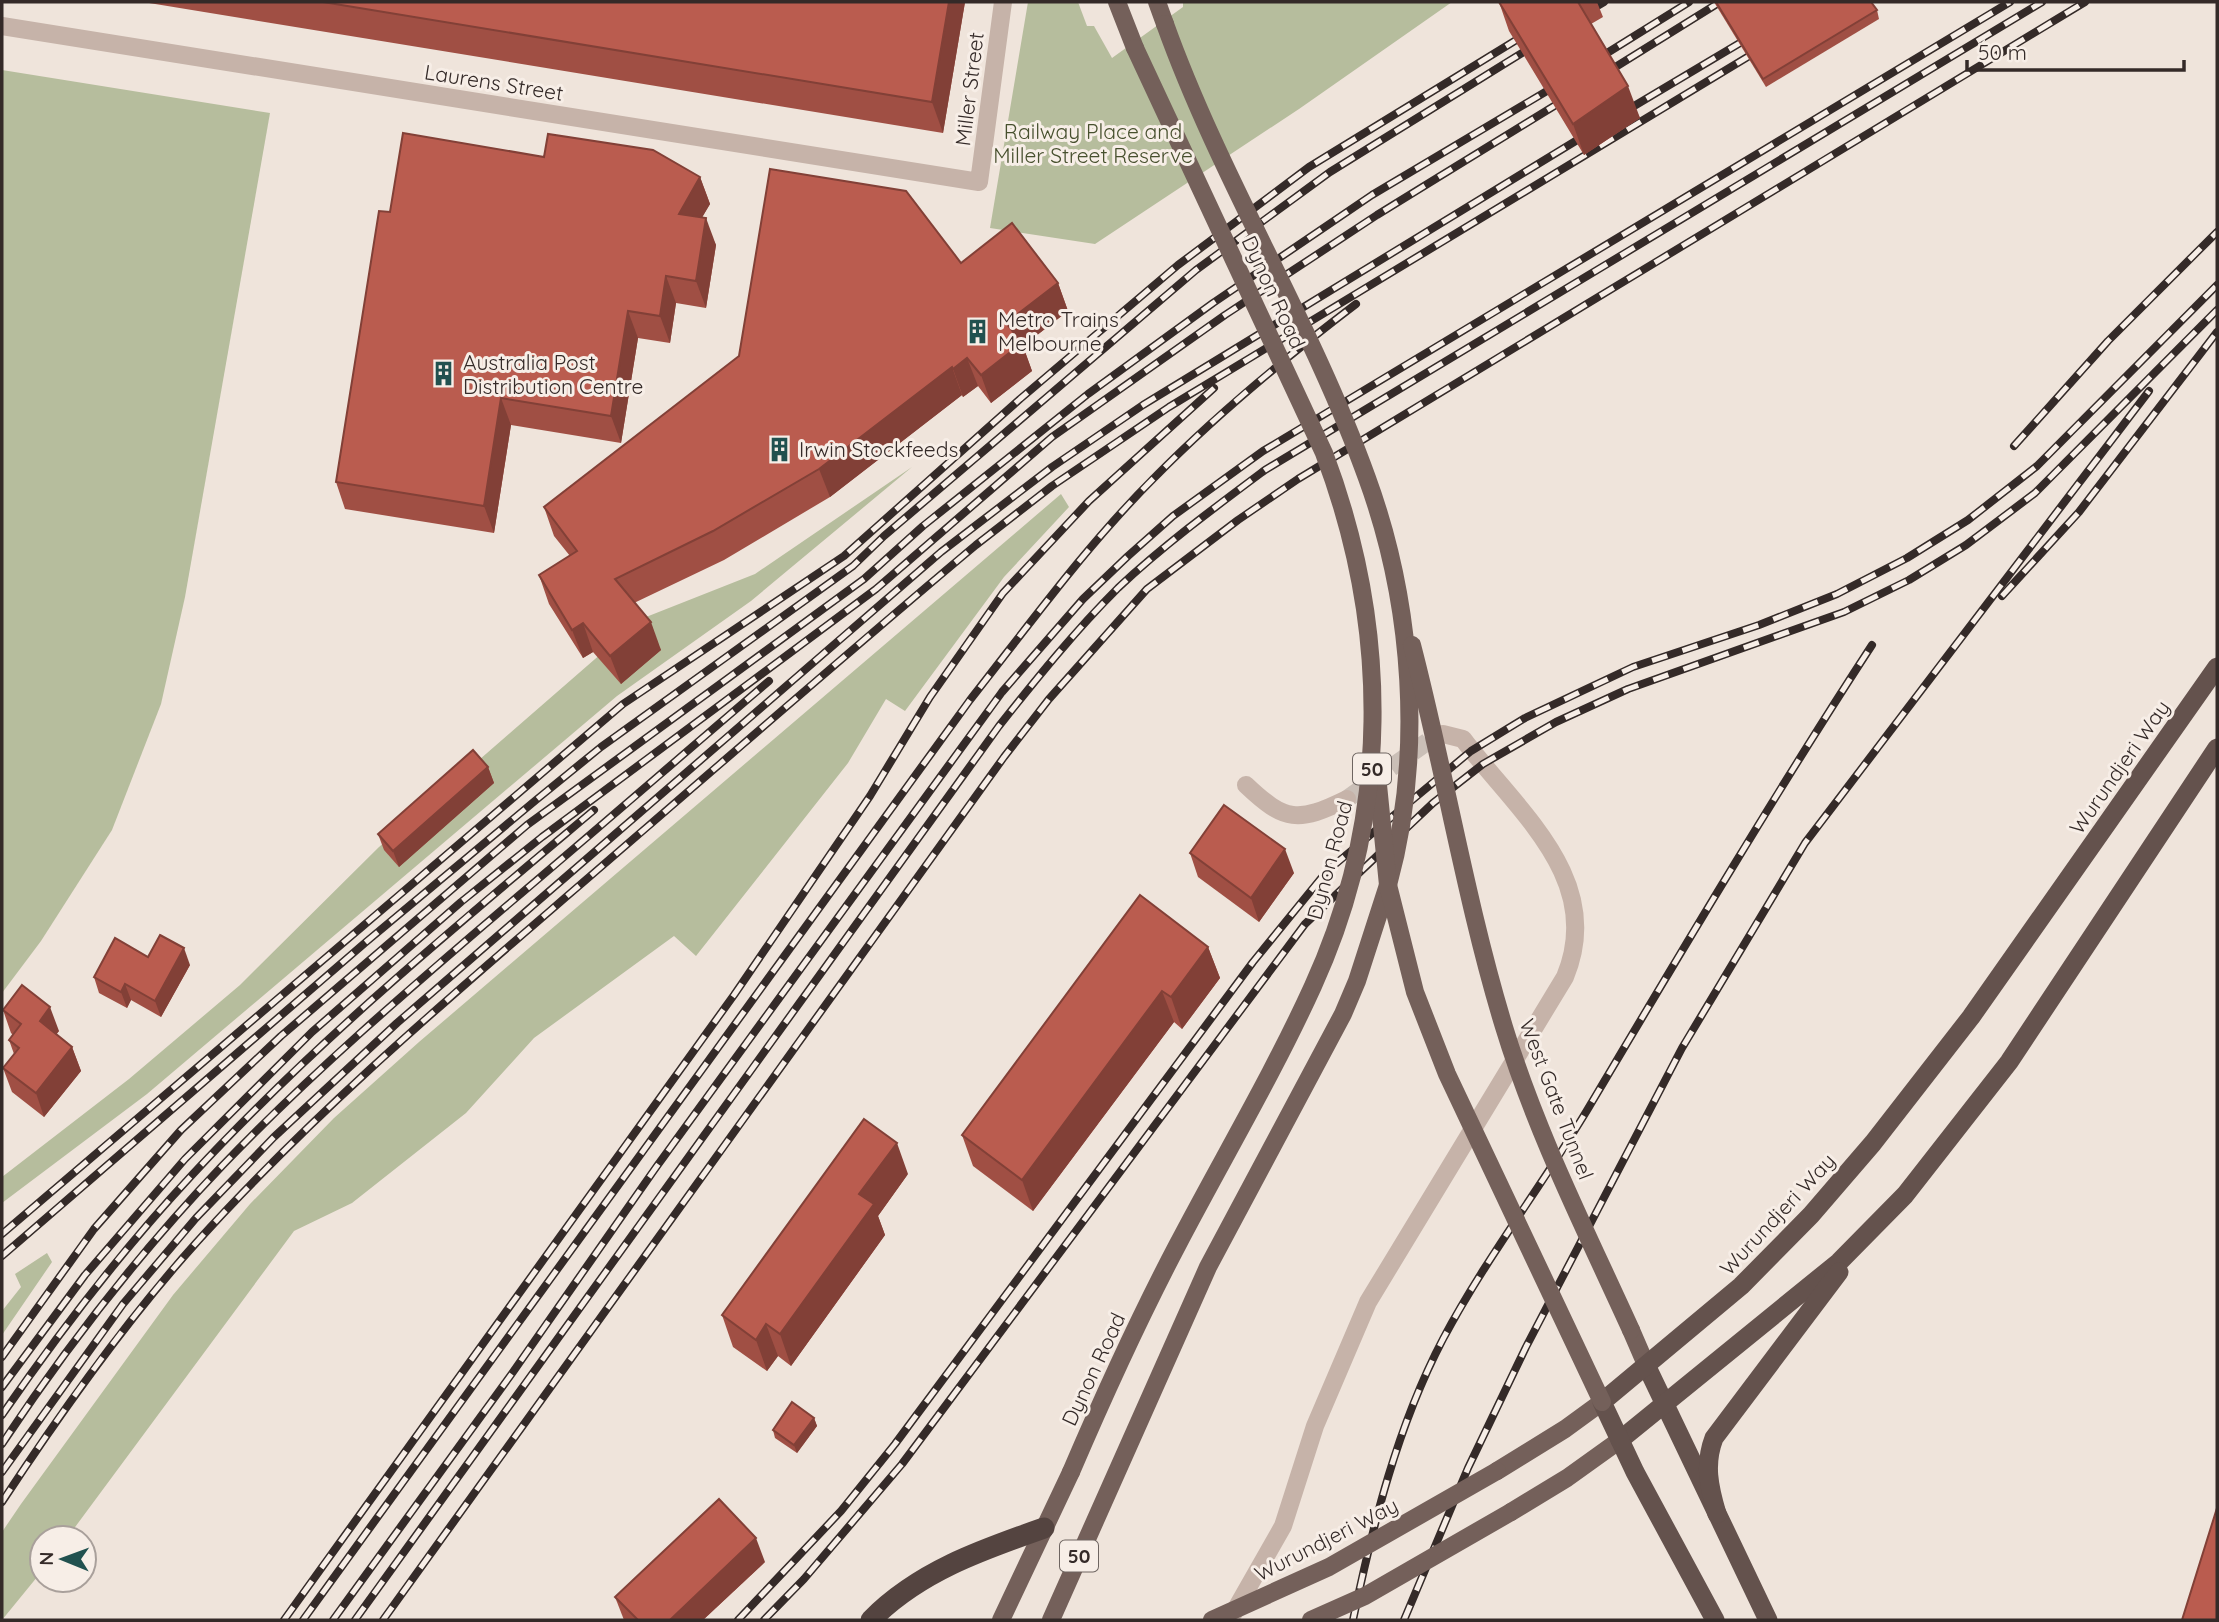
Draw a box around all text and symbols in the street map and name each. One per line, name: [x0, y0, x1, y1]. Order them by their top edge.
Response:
scale bar: [1967, 28, 2184, 72]
street label: Miller Street: [949, 31, 989, 147]
text: 50 m: [1978, 39, 2027, 65]
street label: Laurens Street: [423, 58, 565, 106]
park label: Railway Place and Miller Street Reserve: [993, 118, 1193, 168]
street label: Dynon Road: [1236, 231, 1312, 353]
place label: Metro Trains Melbourne: [998, 306, 1119, 356]
building icon: Metro Trains Melbourne: [964, 317, 992, 345]
place label: Australia Post Distribution Centre: [463, 349, 643, 399]
building icon: Australia Post Distribution Centre: [429, 360, 457, 388]
building icon: Irwin Stockfeeds: [765, 435, 793, 463]
place label: Irwin Stockfeeds: [799, 436, 958, 462]
street label: Wurundjeri Way: [2063, 695, 2175, 839]
road number: 50: [1353, 754, 1391, 784]
street label: Dynon Road: [1301, 798, 1357, 922]
street label: West Gate Tunnel: [1514, 1015, 1600, 1183]
street label: Wurundjeri Way: [1714, 1148, 1840, 1280]
street label: Dynon Road: [1055, 1308, 1131, 1430]
street label: Wurundjeri Way: [1250, 1492, 1402, 1586]
north arrow: [28, 1524, 98, 1594]
road number: 50: [1060, 1540, 1098, 1572]
text: N: [34, 1552, 58, 1566]

